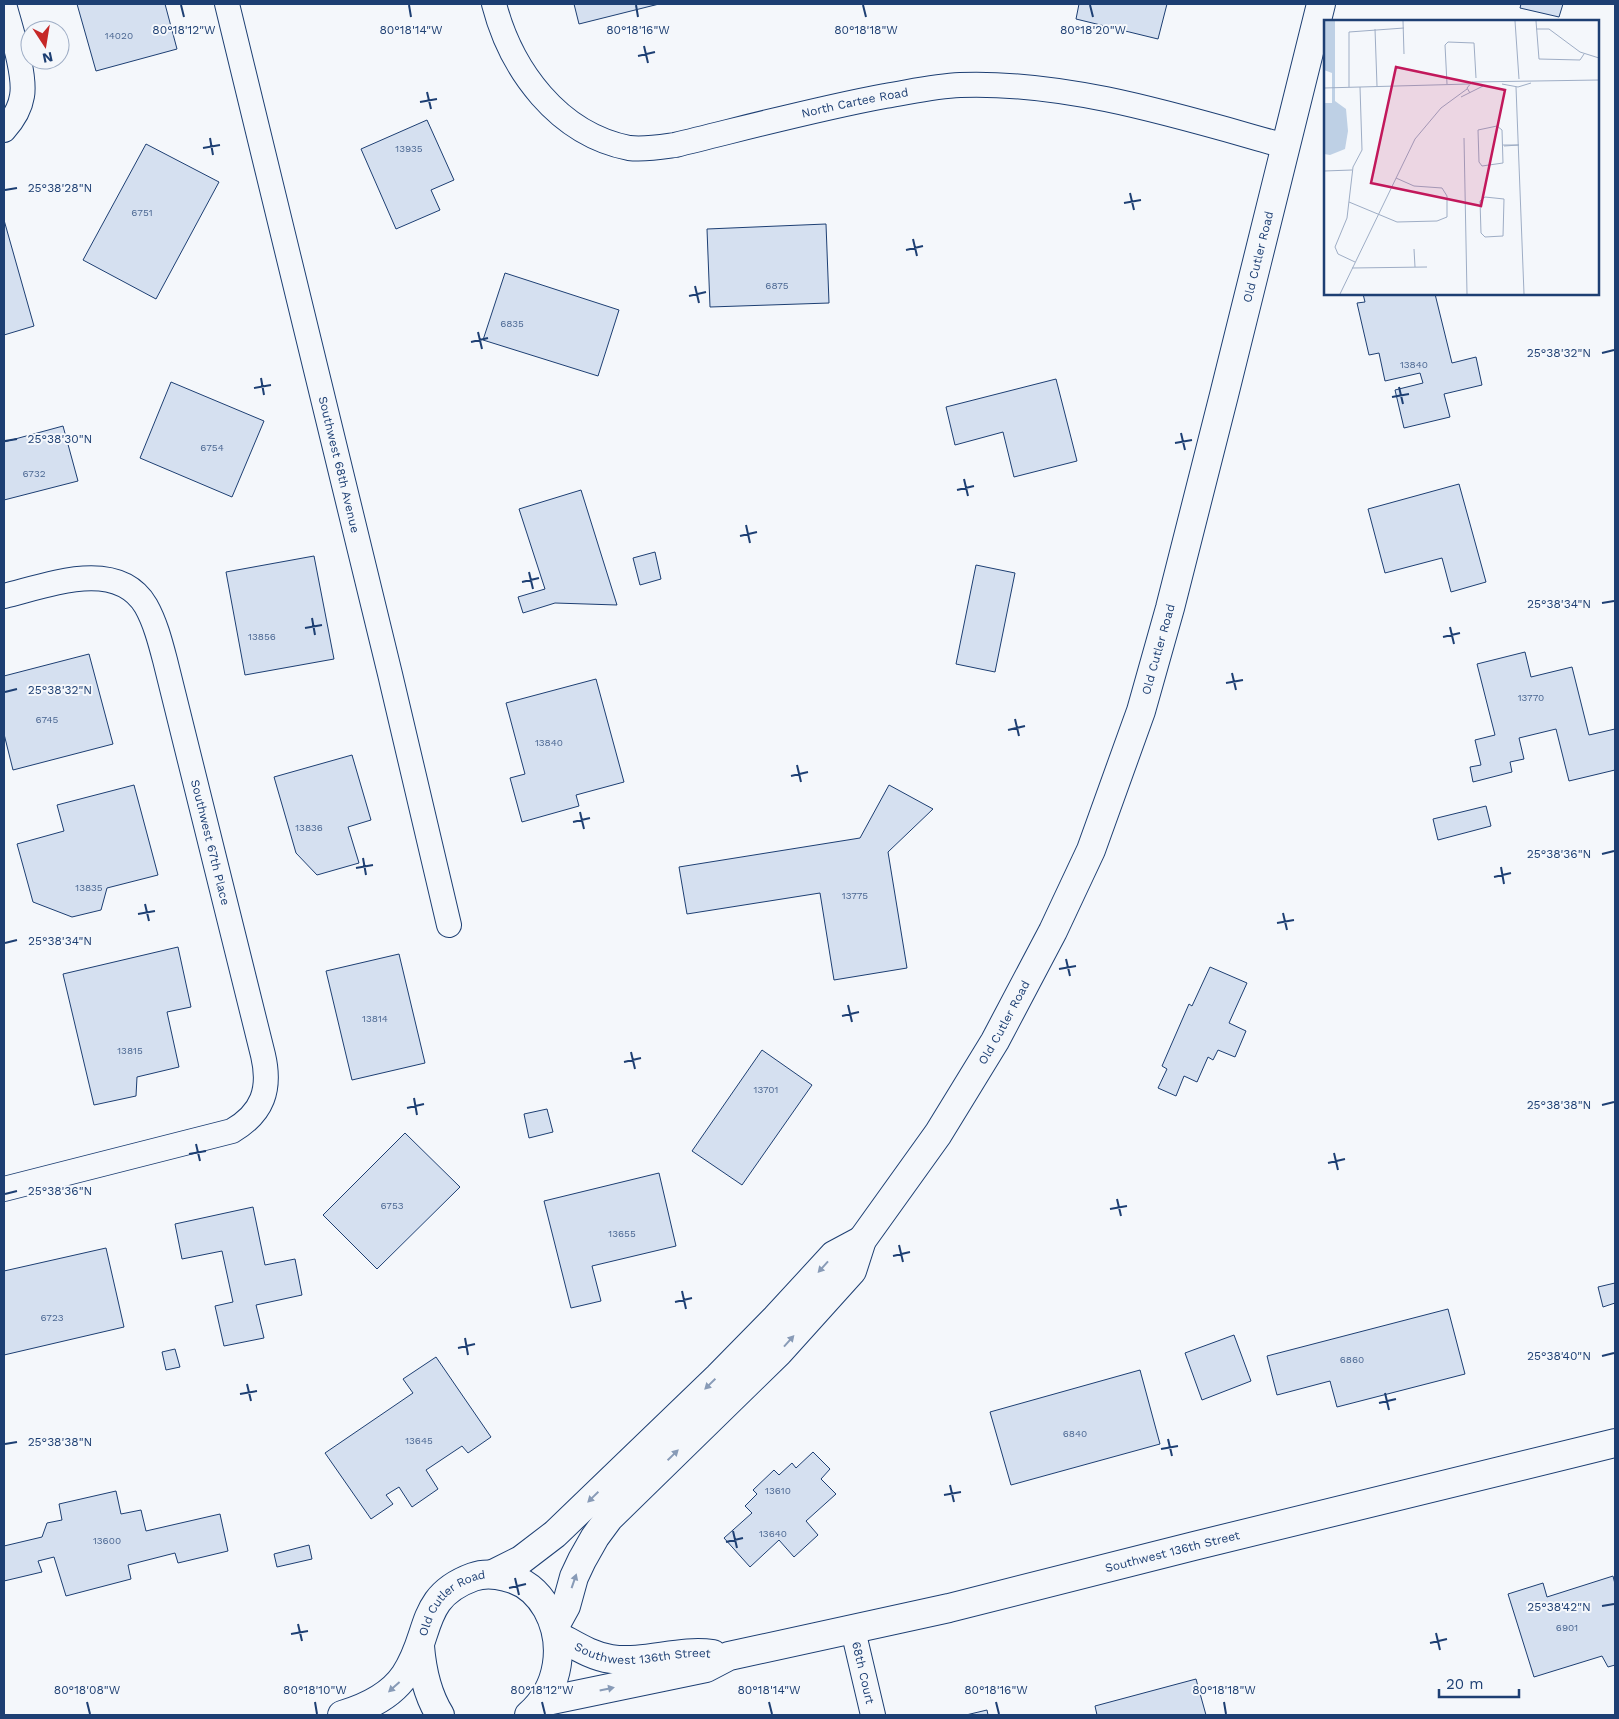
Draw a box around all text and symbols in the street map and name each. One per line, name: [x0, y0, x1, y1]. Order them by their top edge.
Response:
north arrow: [20, 20, 70, 70]
inset map: [1324, 20, 1599, 295]
text: 80°18'12"W: [152, 23, 216, 37]
text: 80°18'14"W: [379, 23, 443, 37]
text: 80°18'16"W: [606, 23, 670, 37]
text: 80°18'18"W: [834, 23, 898, 37]
text: 80°18'20"W: [1060, 23, 1127, 37]
house number: 14020: [105, 30, 133, 41]
text: N: [41, 49, 54, 67]
street label: North Cartee Road: [800, 85, 909, 121]
house number: 13935: [395, 143, 423, 154]
text: 25°38'28"N: [28, 181, 92, 195]
house number: 6751: [131, 207, 153, 218]
street label: Old Cutler Road: [1240, 210, 1276, 304]
house number: 6875: [765, 280, 789, 291]
house number: 6835: [500, 318, 524, 329]
text: 25°38'32"N: [1527, 346, 1591, 360]
house number: 13840: [1400, 359, 1428, 370]
street label: Southwest 68th Avenue: [316, 395, 362, 534]
text: 25°38'30"N: [28, 432, 92, 446]
house number: 6754: [200, 442, 224, 453]
house number: 6732: [22, 468, 46, 479]
text: 25°38'34"N: [1527, 597, 1591, 611]
street label: Old Cutler Road: [1139, 603, 1178, 696]
house number: 13856: [248, 631, 276, 642]
text: 25°38'32"N: [28, 683, 92, 697]
house number: 13770: [1518, 692, 1544, 703]
house number: 6745: [36, 714, 59, 725]
house number: 13840: [535, 737, 563, 748]
street label: Southwest 67th Place: [188, 778, 233, 907]
house number: 13836: [295, 822, 323, 833]
text: 25°38'36"N: [1527, 847, 1591, 861]
house number: 13835: [75, 882, 103, 893]
house number: 13775: [842, 890, 868, 901]
text: 25°38'34"N: [28, 934, 92, 948]
street label: Old Cutler Road: [975, 978, 1033, 1067]
house number: 13814: [362, 1013, 388, 1024]
house number: 13815: [117, 1045, 143, 1056]
house number: 13701: [754, 1084, 778, 1095]
text: 25°38'38"N: [1527, 1098, 1591, 1112]
text: 25°38'36"N: [28, 1184, 92, 1198]
house number: 6753: [380, 1200, 404, 1211]
house number: 13655: [608, 1228, 636, 1239]
one-way arrow: [817, 1261, 829, 1273]
house number: 6723: [40, 1312, 64, 1323]
one-way arrow: [783, 1335, 795, 1347]
text: 25°38'40"N: [1527, 1349, 1591, 1363]
house number: 6860: [1340, 1354, 1364, 1365]
one-way arrow: [704, 1378, 716, 1390]
house number: 6840: [1063, 1428, 1087, 1439]
text: 25°38'38"N: [28, 1435, 92, 1449]
house number: 13645: [405, 1435, 433, 1446]
one-way arrow: [667, 1449, 679, 1461]
house number: 13610: [765, 1485, 791, 1496]
one-way arrow: [587, 1490, 599, 1502]
house number: 13640: [759, 1528, 787, 1539]
street label: Southwest 136th Street: [1104, 1528, 1241, 1575]
house number: 13600: [93, 1535, 121, 1546]
street label: Old Cutler Road: [416, 1567, 486, 1638]
one-way arrow: [570, 1573, 578, 1588]
text: 25°38'42"N: [1527, 1600, 1591, 1614]
house number: 6901: [1556, 1622, 1578, 1633]
street label: Southwest 136th Street: [572, 1639, 711, 1667]
street label: 68th Court: [849, 1640, 877, 1705]
scale bar: [1439, 1666, 1519, 1698]
text: 20 m: [1446, 1675, 1484, 1693]
one-way arrow: [388, 1681, 400, 1693]
text: 80°18'08"W: [54, 1683, 121, 1697]
text: 80°18'10"W: [283, 1683, 347, 1697]
text: 80°18'12"W: [510, 1683, 574, 1697]
text: 80°18'14"W: [737, 1683, 801, 1697]
text: 80°18'16"W: [964, 1683, 1028, 1697]
text: 80°18'18"W: [1192, 1683, 1256, 1697]
one-way arrow: [599, 1685, 614, 1693]

